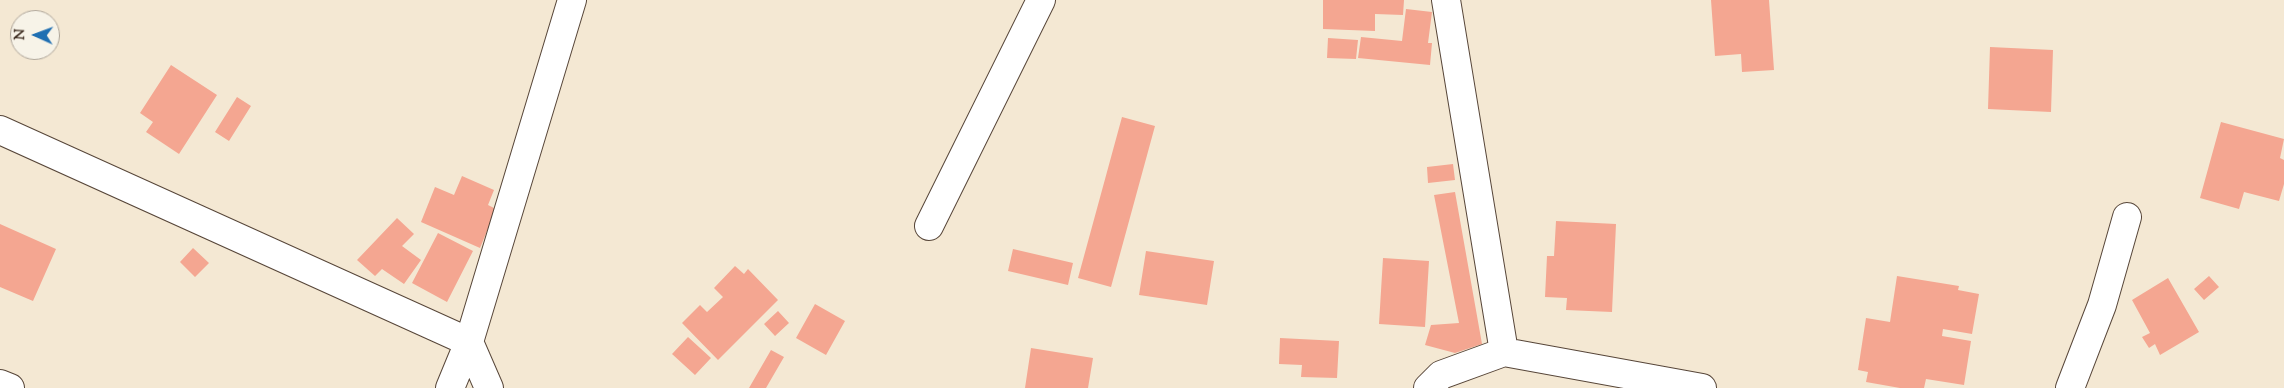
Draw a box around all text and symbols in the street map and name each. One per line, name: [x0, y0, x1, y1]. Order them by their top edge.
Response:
north arrow: [10, 10, 60, 60]
text: N: [11, 29, 31, 40]

